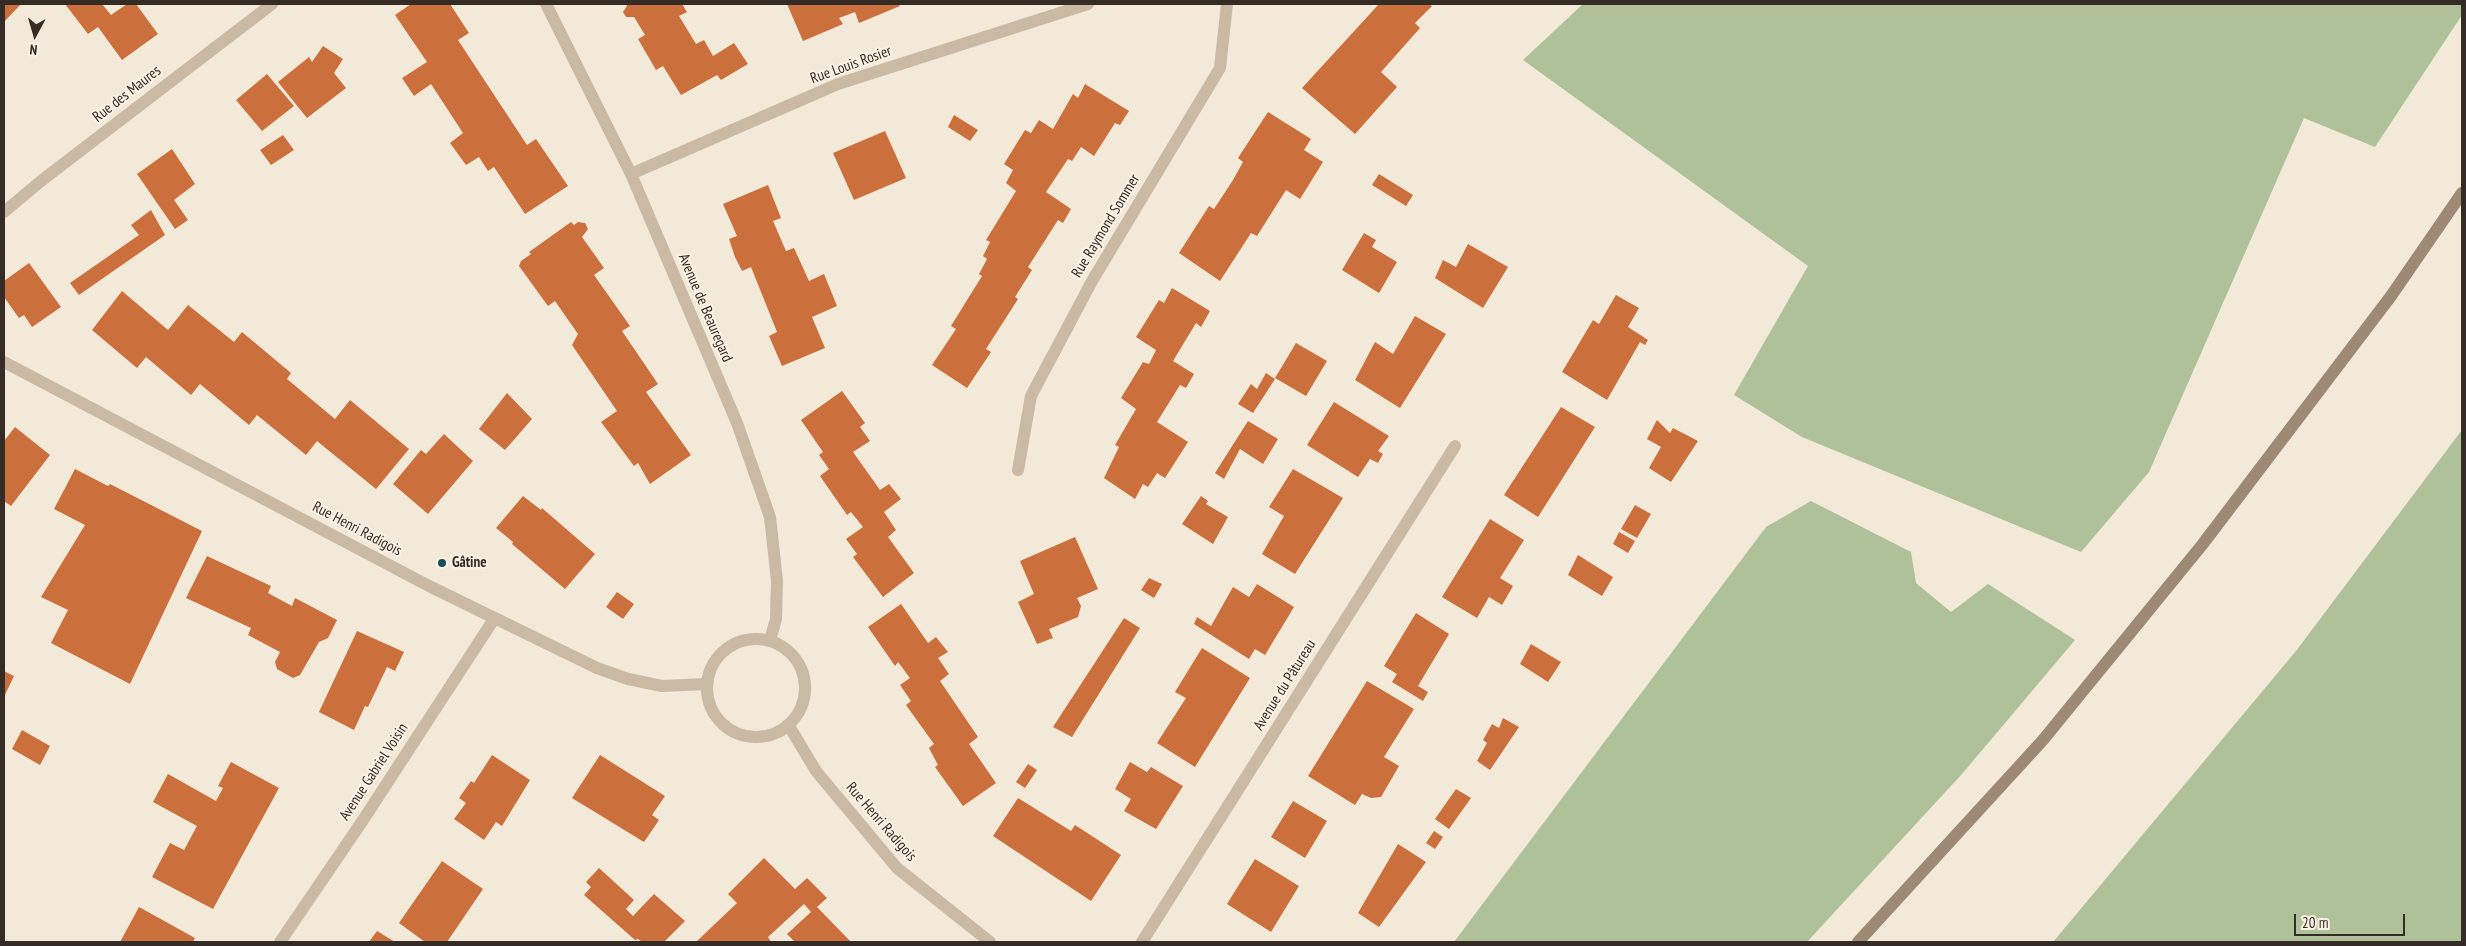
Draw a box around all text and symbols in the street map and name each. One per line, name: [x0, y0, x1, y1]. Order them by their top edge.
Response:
north arrow: [10, 10, 60, 60]
text: N: [29, 41, 38, 59]
street label: Rue Louis Rosier: [808, 42, 894, 88]
street label: Rue des Maures: [89, 62, 165, 126]
street label: Rue Raymond Sommer: [1068, 171, 1144, 281]
street label: Avenue de Beauregard: [674, 251, 736, 365]
street label: Rue Henri Radigois: [309, 498, 405, 560]
place label: Gâtine: [452, 554, 487, 572]
marker: Gâtine: [436, 557, 448, 569]
street label: Avenue du Pâtureau: [1250, 636, 1320, 734]
street label: Avenue Gabriel Voisin: [336, 720, 412, 824]
street label: Rue Henri Radigois: [842, 779, 920, 865]
scale bar: [2296, 904, 2407, 936]
text: 20 m: [2302, 913, 2328, 932]

